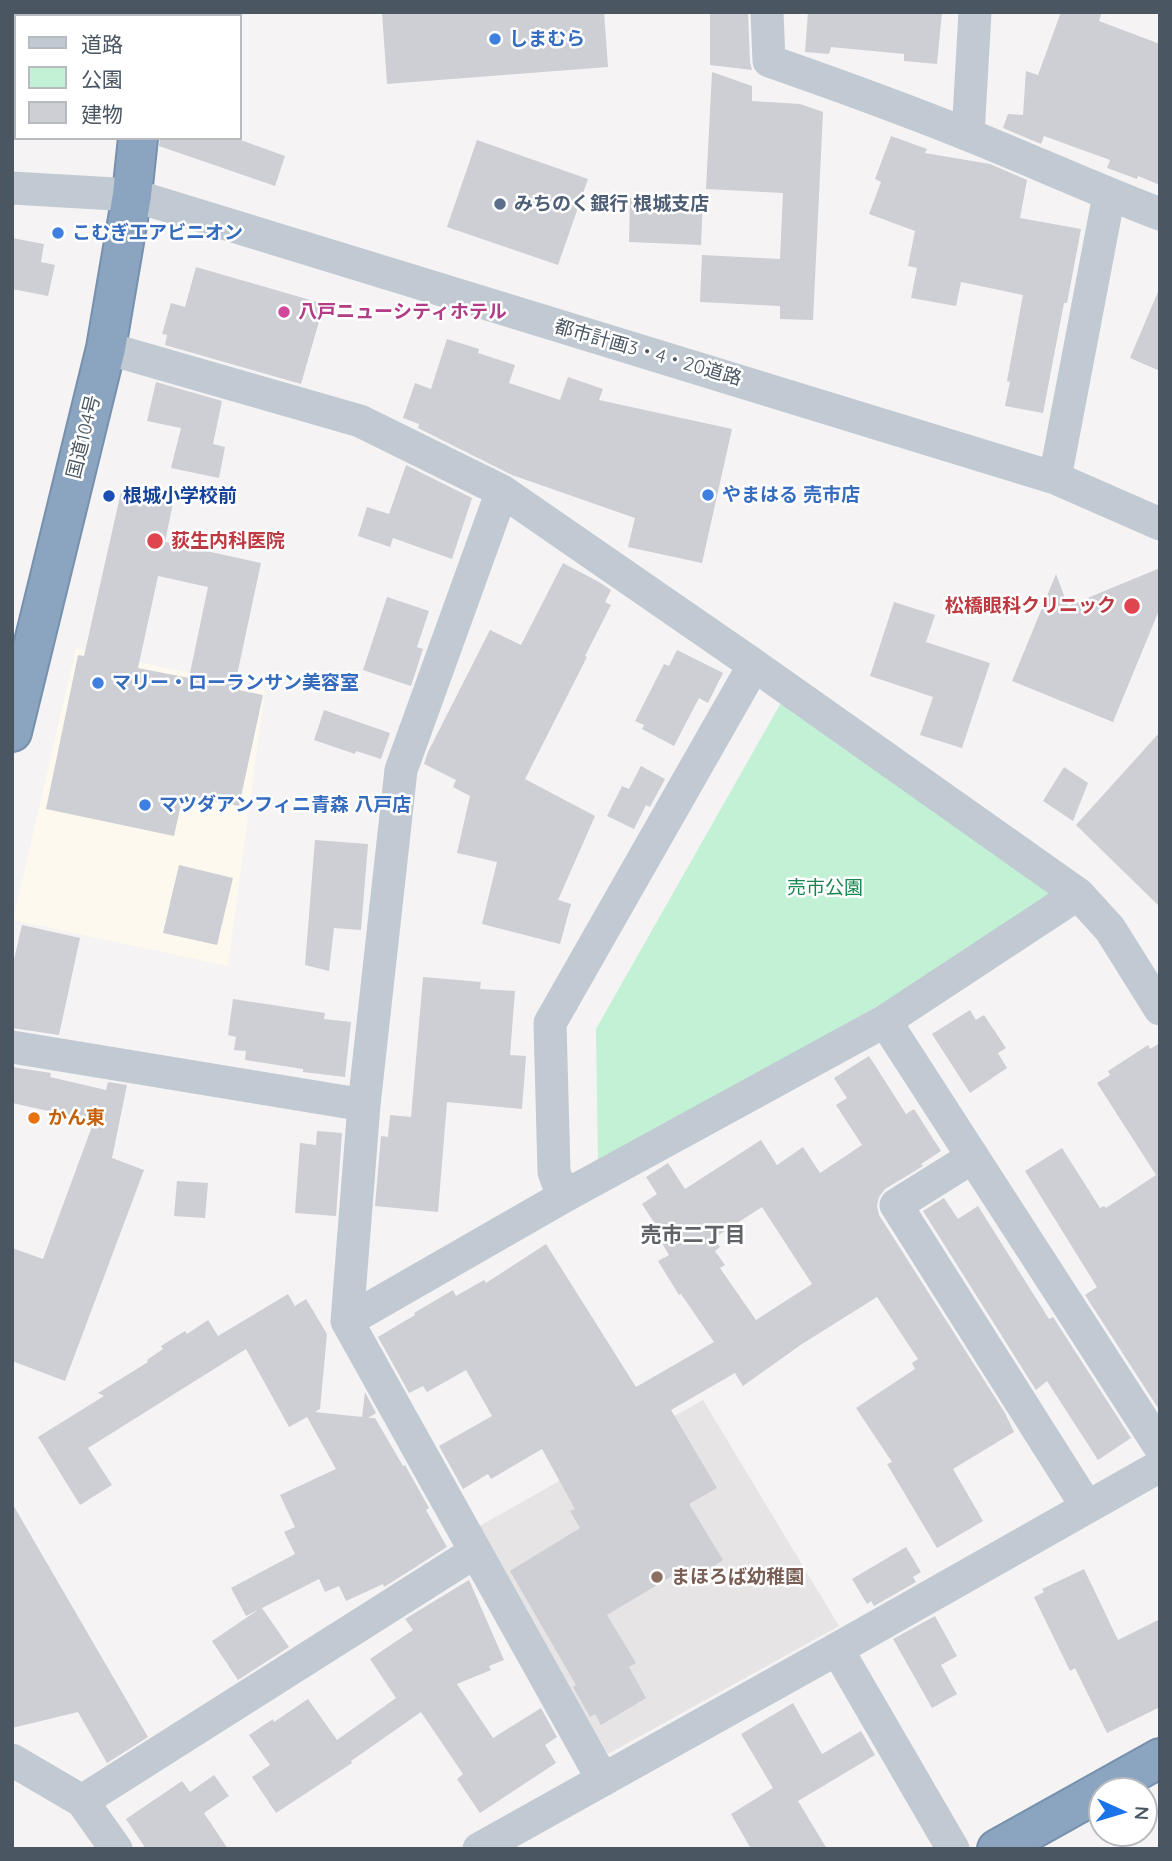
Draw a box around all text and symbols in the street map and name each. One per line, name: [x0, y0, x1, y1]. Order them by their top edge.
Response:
legend: [14, 14, 242, 140]
place label: しまむら: [509, 28, 585, 50]
text: 道路: [81, 31, 123, 57]
marker: しまむら: [487, 31, 503, 47]
text: 公園: [81, 66, 123, 92]
text: 建物: [81, 101, 123, 127]
place label: みちのく銀行 根城支店: [514, 193, 709, 215]
marker: みちのく銀行 根城支店: [492, 196, 508, 212]
place label: こむぎ工アビニオン: [72, 222, 243, 244]
marker: こむぎ工アビニオン: [50, 225, 66, 241]
place label: 八戸ニューシティホテル: [298, 301, 507, 323]
marker: 八戸ニューシティホテル: [276, 304, 292, 320]
street label: 都市計画3・4・20道路: [552, 315, 744, 391]
street label: 国道104号: [63, 393, 105, 481]
place label: やまはる 売市店: [722, 484, 860, 506]
place label: 根城小学校前: [123, 485, 237, 507]
marker: やまはる 売市店: [700, 487, 716, 503]
marker: 根城小学校前: [101, 488, 117, 504]
place label: 荻生内科医院: [171, 530, 285, 552]
marker: 荻生内科医院: [145, 531, 165, 551]
place label: 松橋眼科クリニック: [945, 595, 1116, 617]
marker: 松橋眼科クリニック: [1122, 596, 1142, 616]
place label: マリー・ローランサン美容室: [112, 672, 359, 694]
marker: マリー・ローランサン美容室: [90, 675, 106, 691]
place label: マツダアンフィニ青森 八戸店: [159, 794, 411, 816]
marker: マツダアンフィニ青森 八戸店: [137, 797, 153, 813]
park label: 売市公園: [787, 877, 863, 899]
place label: かん東: [48, 1107, 105, 1129]
marker: かん東: [26, 1110, 42, 1126]
district label: 売市二丁目: [641, 1223, 745, 1249]
place label: まほろば幼稚園: [671, 1566, 804, 1588]
marker: まほろば幼稚園: [649, 1569, 665, 1585]
north arrow: [1088, 1777, 1158, 1847]
text: N: [1129, 1806, 1154, 1821]

